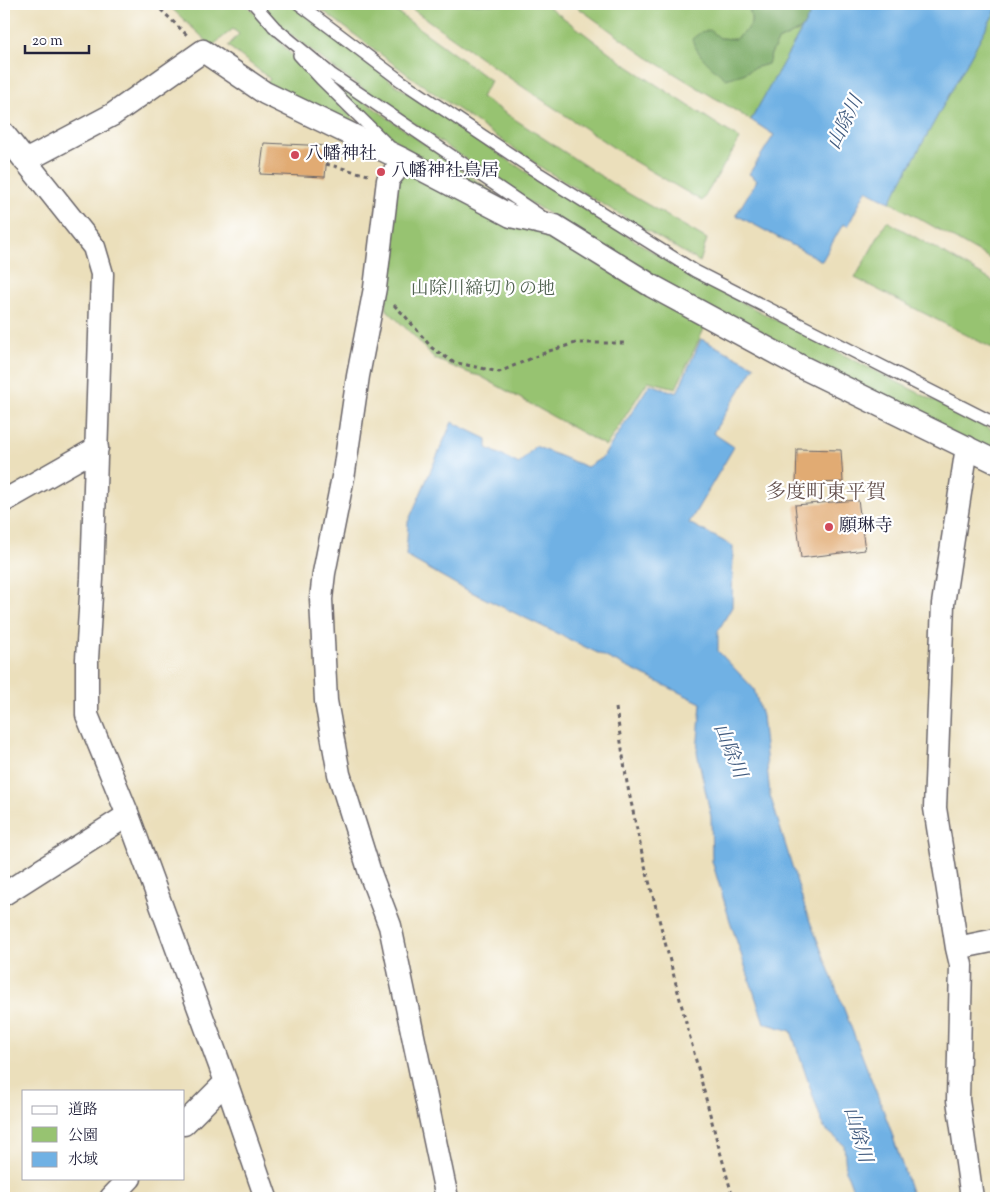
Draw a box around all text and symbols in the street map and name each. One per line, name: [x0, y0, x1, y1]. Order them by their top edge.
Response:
scale bar: [25, 22, 89, 54]
text: 20 m: [32, 31, 63, 52]
water label: 山除川: [821, 90, 872, 155]
place label: 八幡神社: [305, 142, 377, 168]
marker: 八幡神社: [289, 149, 301, 161]
place label: 八幡神社鳥居: [391, 159, 499, 185]
marker: 八幡神社鳥居: [375, 166, 387, 178]
park label: 山除川締切りの地: [411, 277, 555, 303]
district label: 多度町東平賀: [766, 479, 886, 508]
place label: 願琳寺: [839, 514, 893, 540]
marker: 願琳寺: [823, 521, 835, 533]
water label: 山除川: [706, 720, 753, 784]
legend: [22, 1090, 185, 1180]
text: 道路: [68, 1100, 98, 1121]
water label: 山除川: [836, 1104, 878, 1168]
text: 公園: [68, 1126, 98, 1147]
text: 水域: [68, 1150, 98, 1171]

